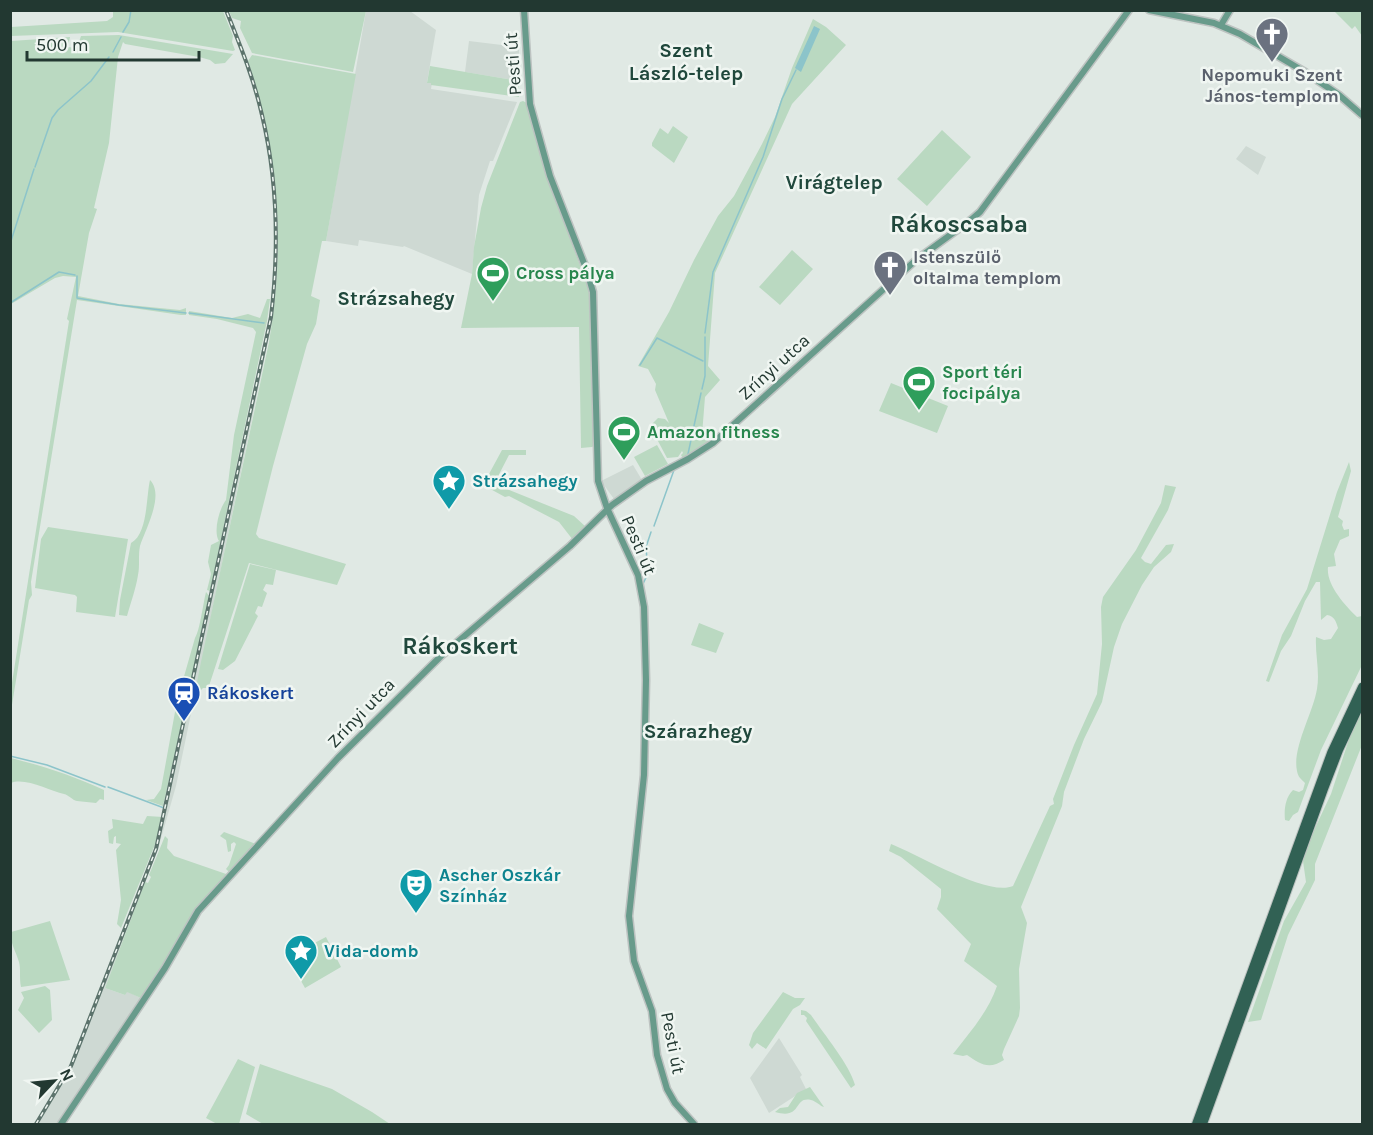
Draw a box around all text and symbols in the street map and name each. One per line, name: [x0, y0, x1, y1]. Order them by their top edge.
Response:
church icon: Nepomuki Szent János-templom: [1254, 16, 1290, 63]
scale bar: [27, 24, 200, 62]
street label: Pesti út: [500, 32, 526, 96]
text: 500 m: [36, 34, 89, 56]
district label: Szent László-telep: [629, 39, 743, 85]
place label: Nepomuki Szent János-templom: [1201, 64, 1343, 107]
district label: Virágtelep: [785, 171, 883, 194]
district label: Rákoscsaba: [890, 210, 1028, 238]
place label: Istenszülő oltalma templom: [913, 246, 1061, 289]
church icon: Istenszülő oltalma templom: [872, 249, 908, 296]
sports icon: Cross pálya: [475, 255, 511, 302]
place label: Cross pálya: [516, 262, 615, 284]
district label: Strázsahegy: [337, 287, 455, 310]
street label: Zrínyi utca: [734, 329, 814, 405]
place label: Sport téri focipálya: [942, 361, 1023, 404]
sports icon: Sport téri focipálya: [901, 364, 937, 411]
sports icon: Amazon fitness: [606, 414, 642, 461]
place label: Amazon fitness: [647, 421, 780, 443]
place icon: Strázsahegy: [431, 463, 467, 510]
place label: Strázsahegy: [472, 470, 578, 492]
street label: Pesti út: [617, 512, 661, 578]
district label: Rákoskert: [402, 632, 518, 660]
street label: Zrínyi utca: [322, 674, 400, 752]
station icon: Rákoskert: [166, 675, 202, 722]
place label: Rákoskert: [207, 682, 294, 704]
district label: Szárazhegy: [644, 720, 752, 743]
place label: Ascher Oszkár Színház: [439, 864, 561, 907]
theatre icon: Ascher Oszkár Színház: [398, 867, 434, 914]
place icon: Vida-domb: [283, 933, 319, 980]
place label: Vida-domb: [324, 940, 418, 962]
street label: Pesti út: [656, 1010, 690, 1076]
north arrow: [24, 1051, 84, 1111]
text: N: [56, 1065, 78, 1084]

